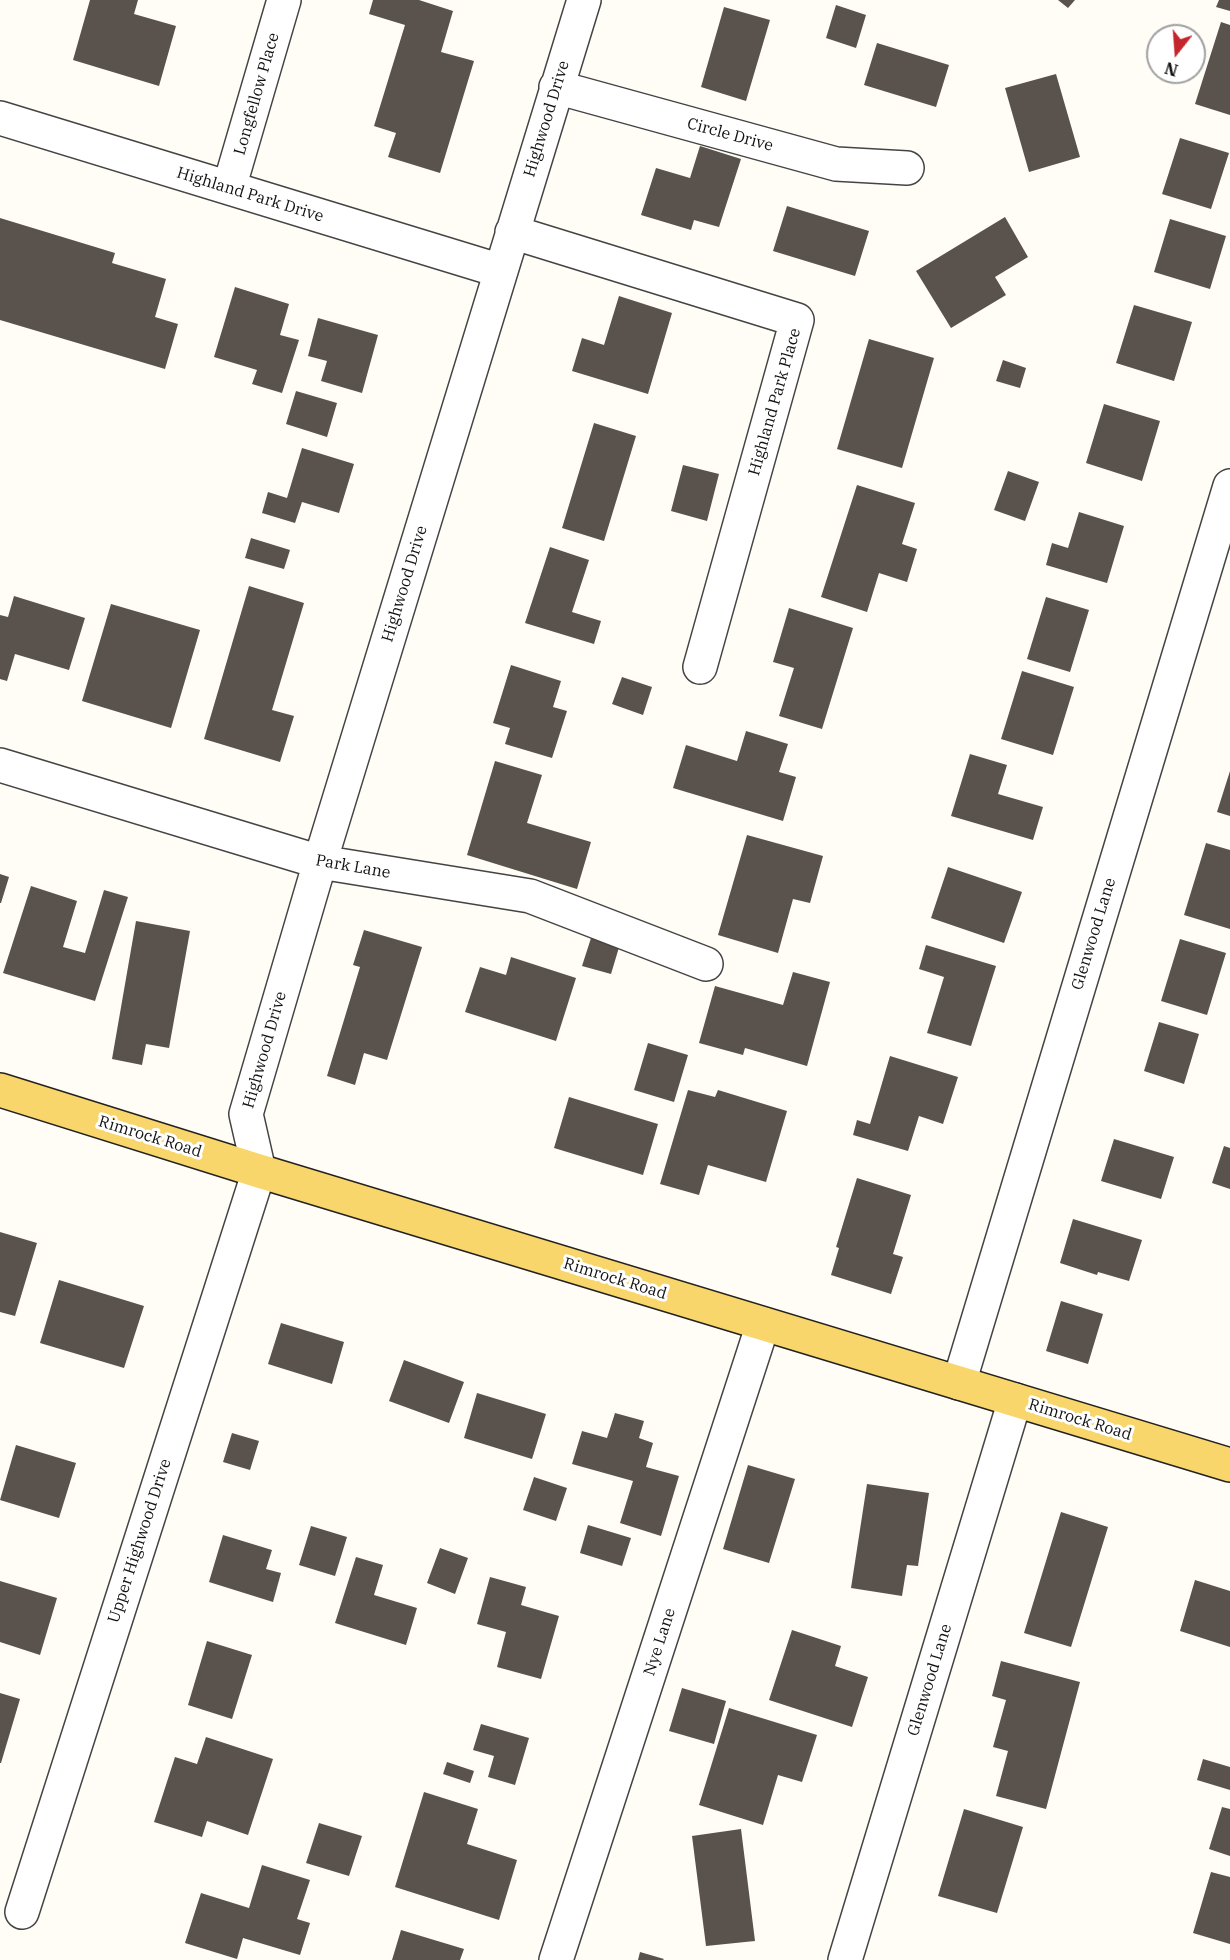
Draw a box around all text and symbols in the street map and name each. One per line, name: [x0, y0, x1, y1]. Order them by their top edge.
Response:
north arrow: [1146, 24, 1206, 84]
street label: Longfellow Place: [230, 31, 284, 157]
street label: Highwood Drive: [520, 58, 574, 180]
text: N: [1162, 58, 1180, 81]
street label: Circle Drive: [685, 114, 775, 156]
street label: Highland Park Drive: [174, 164, 326, 226]
street label: Highland Park Place: [745, 326, 805, 478]
street label: Highwood Drive: [378, 523, 432, 645]
street label: Park Lane: [314, 851, 392, 883]
street label: Glenwood Lane: [1068, 876, 1120, 992]
street label: Highwood Drive: [239, 989, 291, 1111]
street label: Rimrock Road: [96, 1112, 204, 1162]
street label: Rimrock Road: [561, 1254, 669, 1304]
street label: Rimrock Road: [1026, 1395, 1134, 1445]
street label: Upper Highwood Drive: [104, 1456, 176, 1626]
street label: Nye Lane: [640, 1606, 680, 1678]
street label: Glenwood Lane: [904, 1622, 956, 1738]

